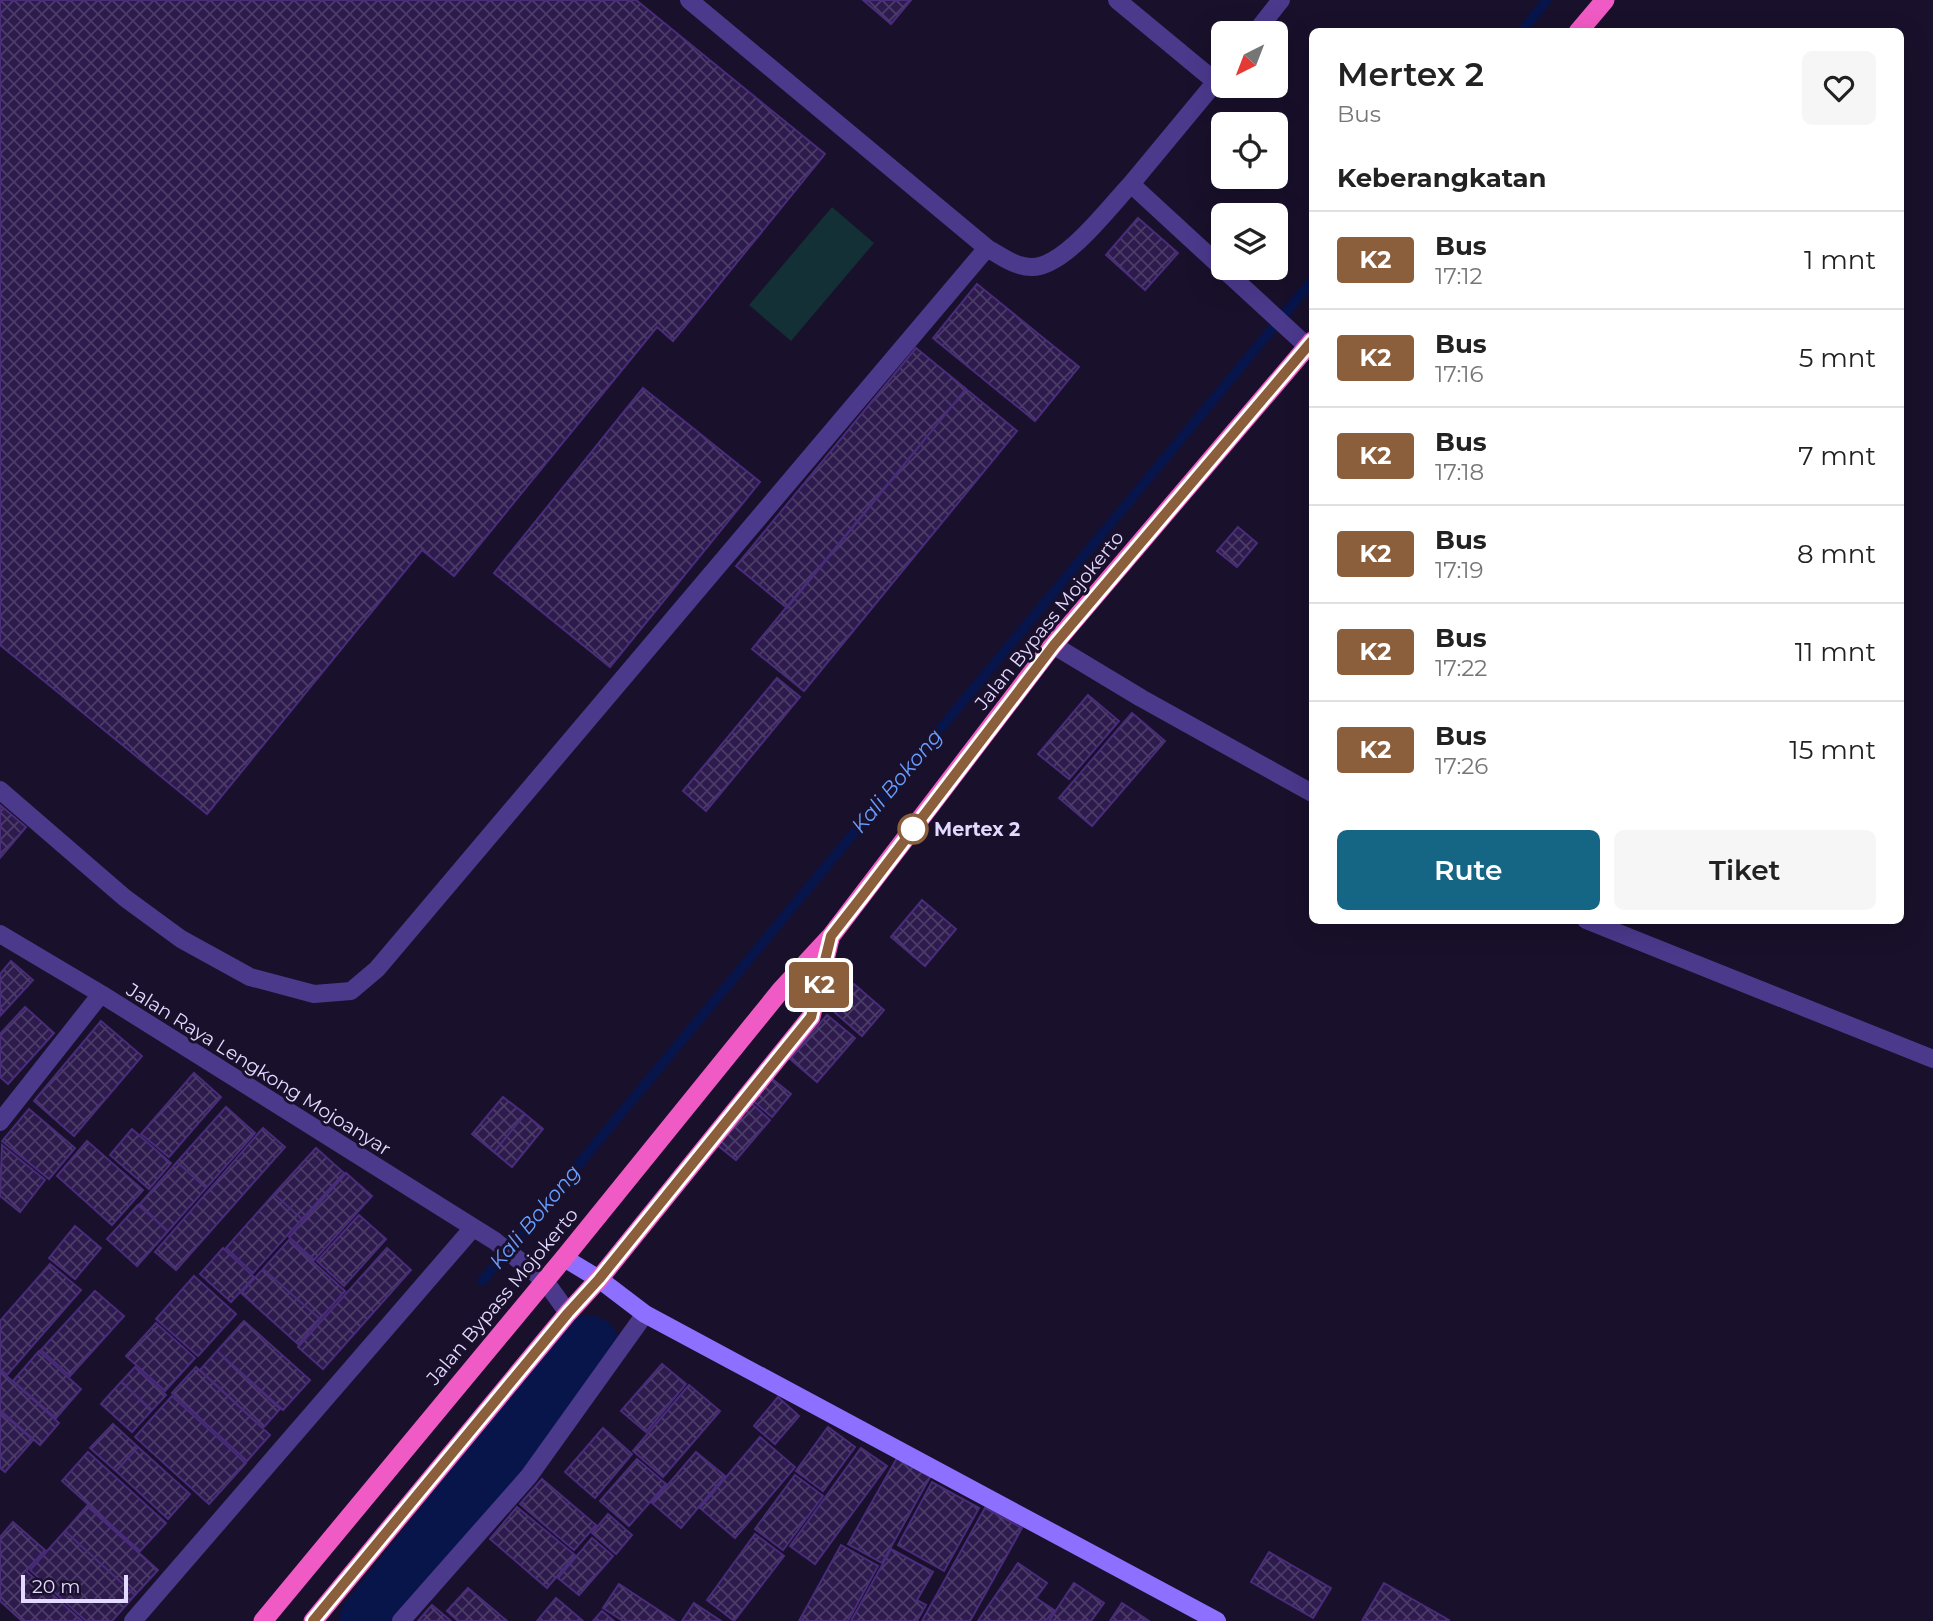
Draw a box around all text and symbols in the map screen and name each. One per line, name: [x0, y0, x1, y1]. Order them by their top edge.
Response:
north arrow: [1211, 21, 1288, 98]
map controls: [1211, 21, 1288, 280]
button: heart: [1802, 51, 1876, 125]
text: Mertex 2: [1337, 54, 1484, 94]
text: Bus: [1337, 100, 1381, 128]
button: locate: [1211, 112, 1288, 189]
text: Keberangkatan: [1337, 162, 1547, 194]
button: layers: [1211, 203, 1288, 280]
text: Bus: [1435, 230, 1487, 262]
text: 1 mnt: [1804, 244, 1876, 276]
text: K2: [1360, 245, 1391, 274]
text: 17:12: [1435, 262, 1483, 290]
text: Bus: [1435, 328, 1487, 360]
text: 5 mnt: [1799, 342, 1876, 374]
text: K2: [1360, 343, 1391, 372]
text: 17:16: [1435, 360, 1484, 388]
text: Bus: [1435, 426, 1487, 458]
text: 7 mnt: [1798, 440, 1876, 472]
text: K2: [1360, 441, 1391, 470]
text: 17:18: [1435, 458, 1484, 486]
text: Bus: [1435, 524, 1487, 556]
street label: Jalan Bypass Mojokerto: [969, 526, 1129, 715]
text: 8 mnt: [1797, 538, 1876, 570]
text: K2: [1360, 539, 1391, 568]
text: 17:19: [1435, 556, 1484, 584]
text: Bus: [1435, 622, 1487, 654]
text: 11 mnt: [1795, 636, 1876, 668]
text: K2: [1360, 637, 1391, 666]
text: 17:22: [1435, 654, 1487, 682]
text: Bus: [1435, 720, 1487, 752]
water label: Kali Bokong: [846, 724, 947, 838]
text: 15 mnt: [1789, 734, 1876, 766]
text: K2: [1360, 735, 1391, 764]
text: 17:26: [1435, 752, 1488, 780]
marker: Mertex 2: [898, 814, 928, 844]
place label: Mertex 2: [934, 818, 1020, 841]
button: Rute: [1337, 830, 1600, 910]
button: Tiket: [1614, 830, 1876, 910]
line badge: K2: [788, 962, 850, 1008]
text: K2: [803, 970, 835, 999]
street label: Jalan Raya Lengkong Mojoanyar: [122, 978, 395, 1161]
water label: Kali Bokong: [484, 1160, 585, 1274]
street label: Jalan Bypass Mojokerto: [421, 1203, 583, 1390]
scale bar: [21, 1572, 128, 1604]
text: 20 m: [32, 1575, 80, 1598]

